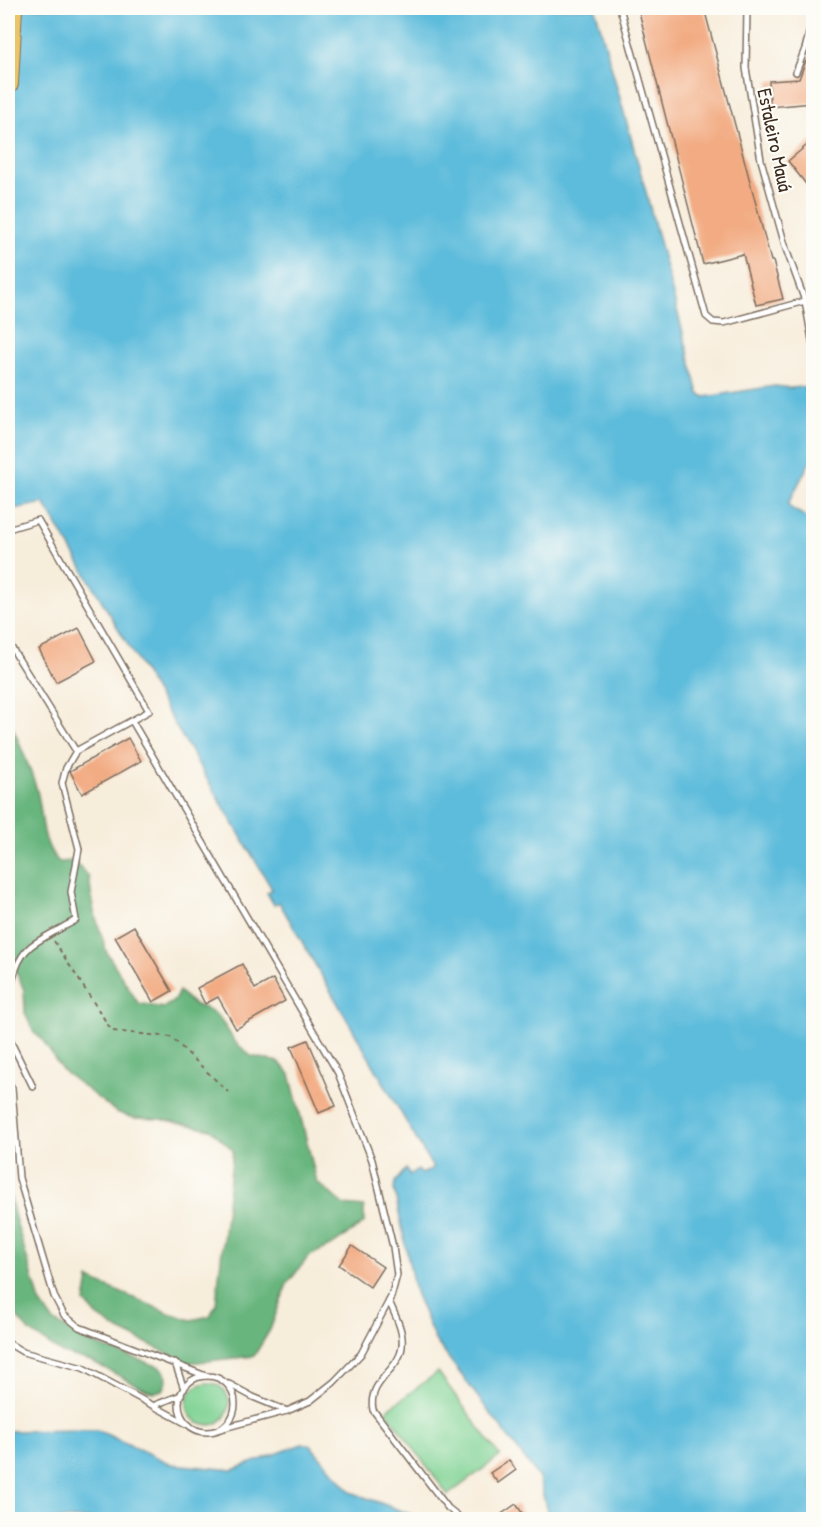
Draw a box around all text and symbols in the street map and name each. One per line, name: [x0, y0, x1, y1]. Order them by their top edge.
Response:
street label: Estaleiro Mauá: [751, 86, 800, 194]

